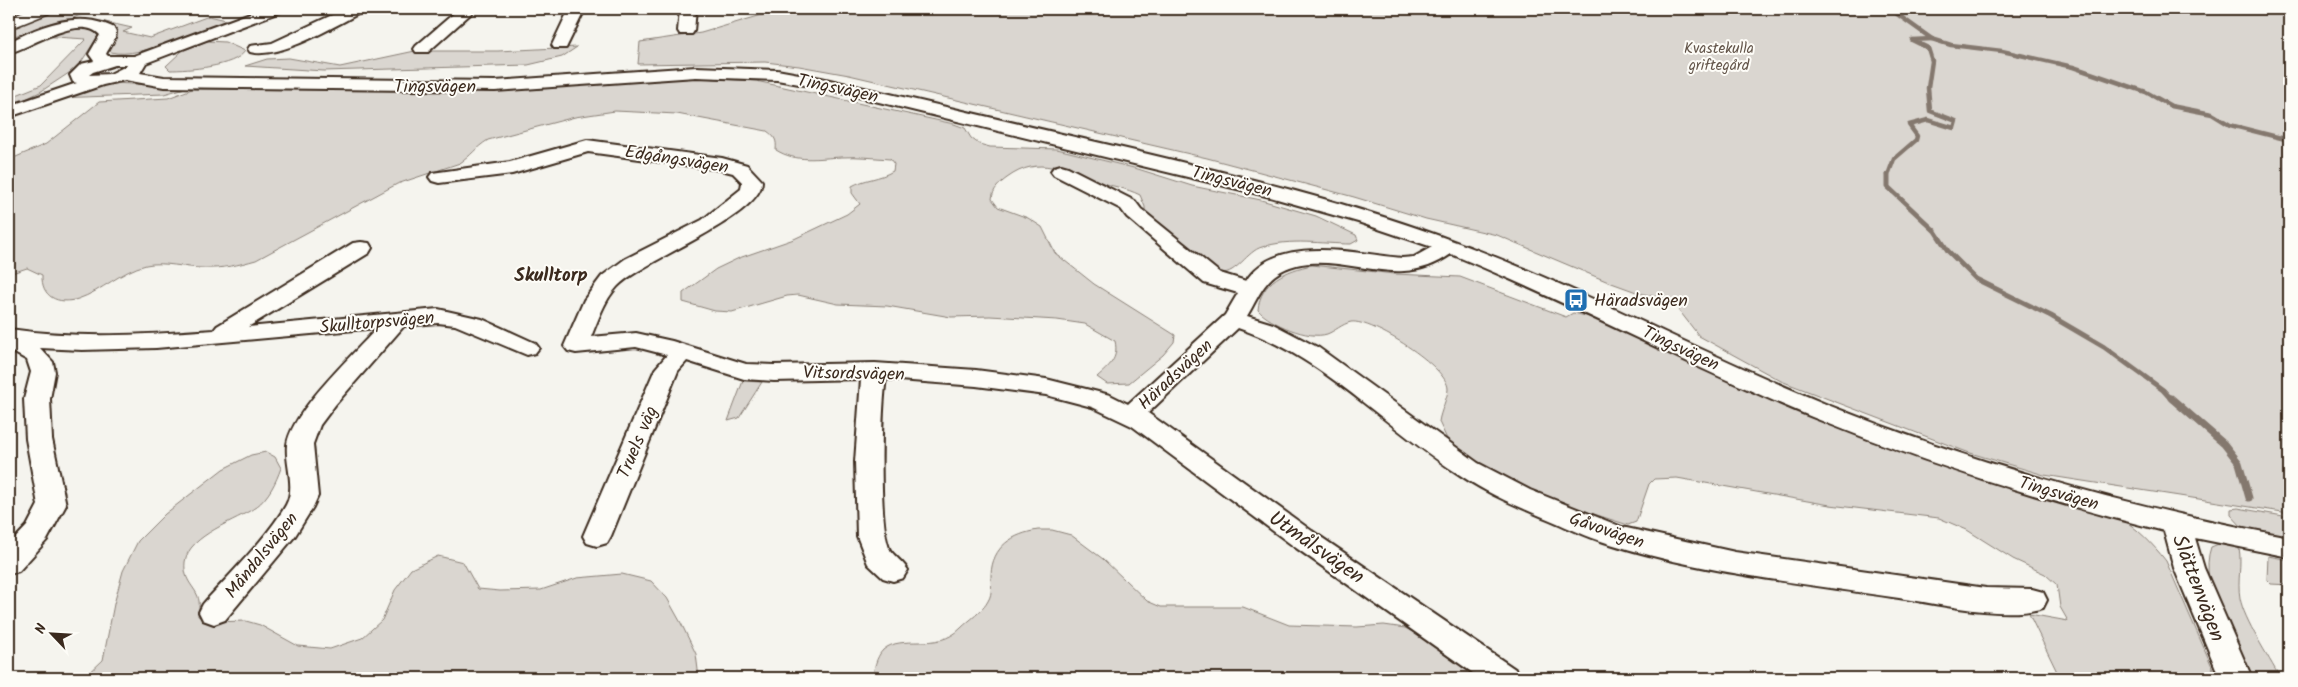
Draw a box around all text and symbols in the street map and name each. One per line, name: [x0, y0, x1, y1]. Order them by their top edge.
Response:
park label: Kvastekulla griftegård: [1684, 37, 1754, 78]
street label: Tingsvägen: [795, 67, 881, 112]
street label: Tingsvägen: [394, 73, 476, 102]
street label: Edgångsvägen: [623, 138, 731, 183]
street label: Tingsvägen: [1188, 158, 1275, 206]
district label: Skulltorp: [514, 261, 588, 291]
bus stop icon: Häradsvägen: [1563, 287, 1589, 313]
place label: Häradsvägen: [1594, 287, 1688, 316]
street label: Skulltorpsvägen: [319, 304, 436, 343]
street label: Tingsvägen: [1637, 319, 1724, 380]
street label: Häradsvägen: [1132, 332, 1220, 418]
street label: Vitsordsvägen: [803, 359, 905, 390]
street label: Truels väg: [610, 402, 667, 483]
street label: Tingsvägen: [2015, 469, 2102, 520]
street label: Utmålsvägen: [1261, 503, 1371, 594]
street label: Gåvovägen: [1565, 505, 1648, 558]
street label: Måndalsvägen: [218, 506, 306, 606]
street label: Slättenvägen: [2162, 530, 2233, 647]
north arrow: [28, 610, 78, 660]
text: N: [29, 620, 53, 638]

